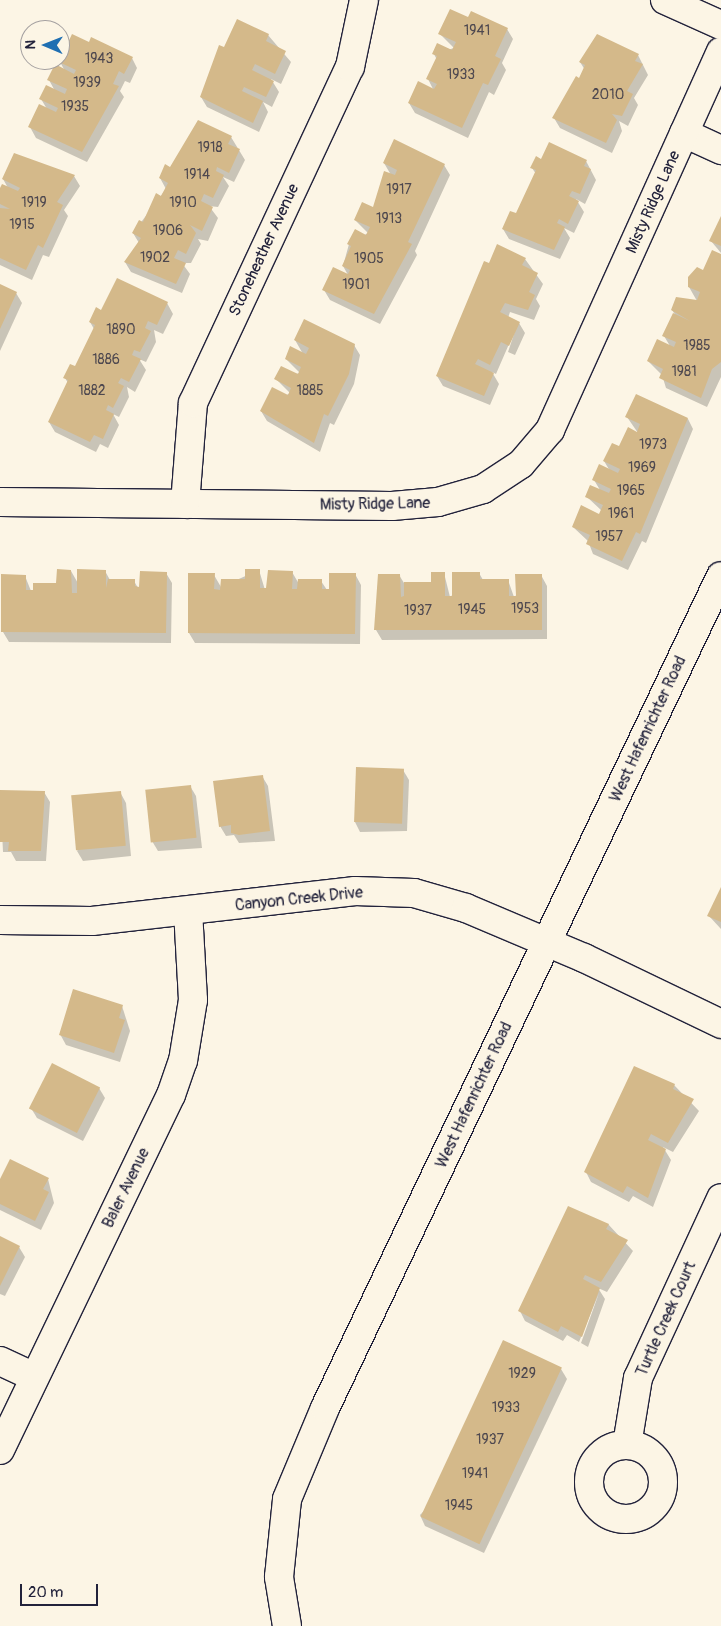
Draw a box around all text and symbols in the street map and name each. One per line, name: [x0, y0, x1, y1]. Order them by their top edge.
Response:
north arrow: [20, 20, 70, 70]
house number: 1941: [464, 23, 490, 39]
text: N: [22, 40, 39, 50]
house number: 1943: [85, 51, 113, 67]
house number: 1933: [447, 67, 475, 83]
house number: 1939: [73, 75, 101, 91]
house number: 2010: [592, 87, 624, 103]
house number: 1935: [61, 99, 89, 115]
house number: 1918: [197, 140, 223, 156]
street label: Misty Ridge Lane: [622, 148, 684, 256]
house number: 1914: [184, 167, 210, 183]
street label: Stoneheather Avenue: [225, 181, 303, 319]
house number: 1917: [386, 182, 412, 198]
house number: 1919: [21, 195, 47, 211]
house number: 1910: [169, 195, 197, 211]
house number: 1913: [376, 211, 402, 227]
house number: 1915: [9, 217, 35, 233]
house number: 1906: [153, 223, 183, 239]
house number: 1902: [140, 250, 170, 266]
house number: 1905: [354, 251, 384, 267]
house number: 1901: [342, 277, 370, 293]
house number: 1890: [106, 322, 136, 338]
house number: 1985: [683, 338, 711, 354]
house number: 1886: [92, 352, 120, 368]
house number: 1981: [671, 364, 697, 380]
house number: 1882: [78, 383, 106, 399]
house number: 1885: [296, 383, 324, 399]
house number: 1973: [639, 437, 667, 453]
house number: 1969: [628, 460, 656, 476]
house number: 1965: [617, 483, 645, 499]
street label: Misty Ridge Lane: [320, 493, 430, 515]
house number: 1961: [608, 506, 634, 522]
house number: 1957: [595, 529, 623, 545]
house number: 1953: [511, 601, 539, 617]
house number: 1945: [458, 602, 486, 618]
house number: 1937: [404, 603, 432, 619]
street label: West Hafenrichter Road: [606, 653, 690, 805]
street label: Canyon Creek Drive: [234, 883, 364, 915]
street label: West Hafenrichter Road: [432, 1019, 516, 1171]
street label: Baler Avenue: [98, 1145, 154, 1231]
street label: Turtle Creek Court: [632, 1259, 700, 1379]
house number: 1929: [508, 1366, 536, 1382]
house number: 1933: [492, 1400, 520, 1416]
house number: 1937: [476, 1432, 504, 1448]
house number: 1941: [462, 1466, 488, 1482]
house number: 1945: [445, 1498, 473, 1514]
scale bar: [22, 1574, 100, 1606]
text: 20 m: [28, 1583, 63, 1602]

